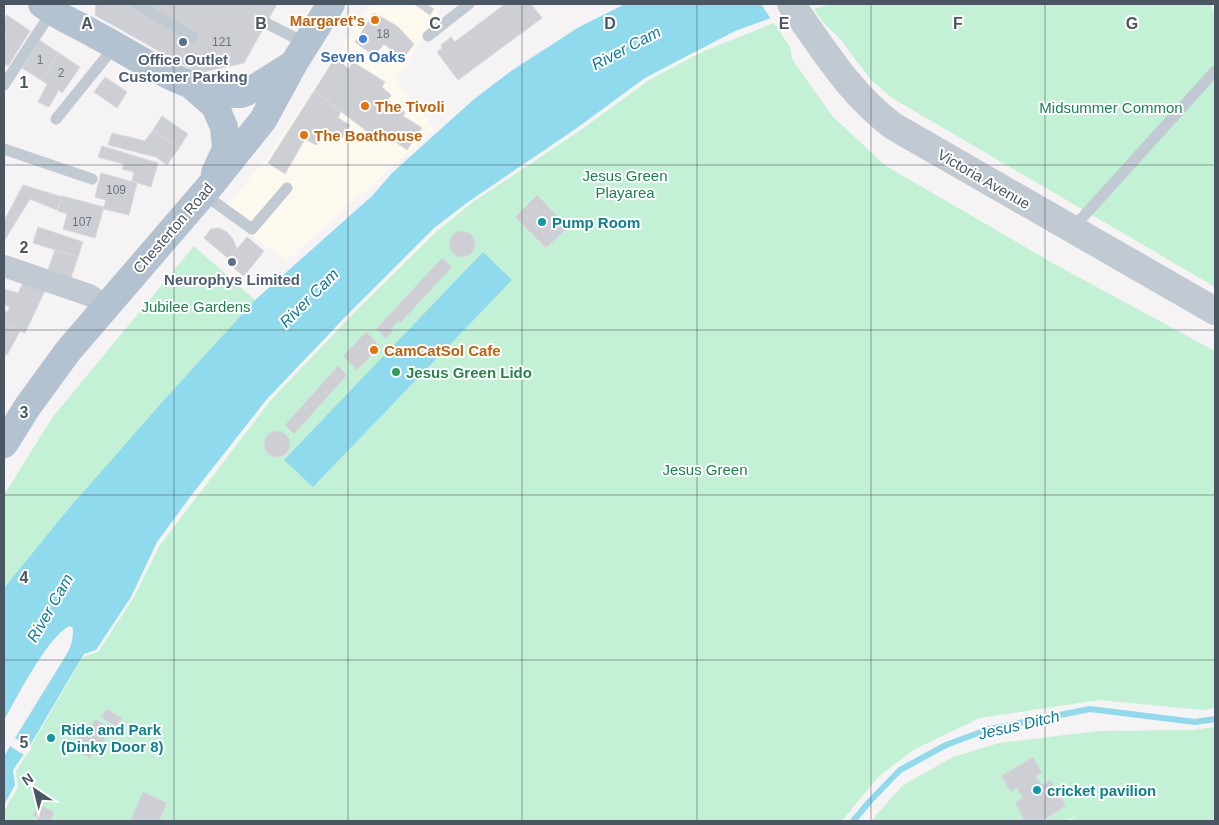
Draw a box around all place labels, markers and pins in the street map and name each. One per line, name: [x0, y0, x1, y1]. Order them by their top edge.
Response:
place label: Margaret's: [290, 12, 365, 29]
marker: Margaret's: [369, 14, 381, 26]
marker: Seven Oaks: [357, 33, 369, 45]
marker: Office Outlet Customer Parking: [177, 36, 189, 48]
place label: Seven Oaks: [320, 48, 406, 65]
place label: Office Outlet Customer Parking: [118, 51, 248, 85]
place label: The Tivoli: [375, 98, 445, 115]
marker: The Tivoli: [359, 100, 371, 112]
place label: The Boathouse: [314, 127, 422, 144]
marker: The Boathouse: [298, 129, 310, 141]
place label: Pump Room: [552, 214, 640, 231]
marker: Pump Room: [536, 216, 548, 228]
marker: Neurophys Limited: [226, 256, 238, 268]
place label: Neurophys Limited: [164, 271, 300, 288]
place label: CamCatSol Cafe: [384, 342, 501, 359]
marker: CamCatSol Cafe: [368, 344, 380, 356]
place label: Jesus Green Lido: [406, 364, 532, 381]
marker: Jesus Green Lido: [390, 366, 402, 378]
place label: Ride and Park (Dinky Door 8): [61, 721, 164, 755]
marker: Ride and Park (Dinky Door 8): [45, 732, 57, 744]
place label: cricket pavilion: [1047, 782, 1156, 799]
marker: cricket pavilion: [1031, 784, 1043, 796]

